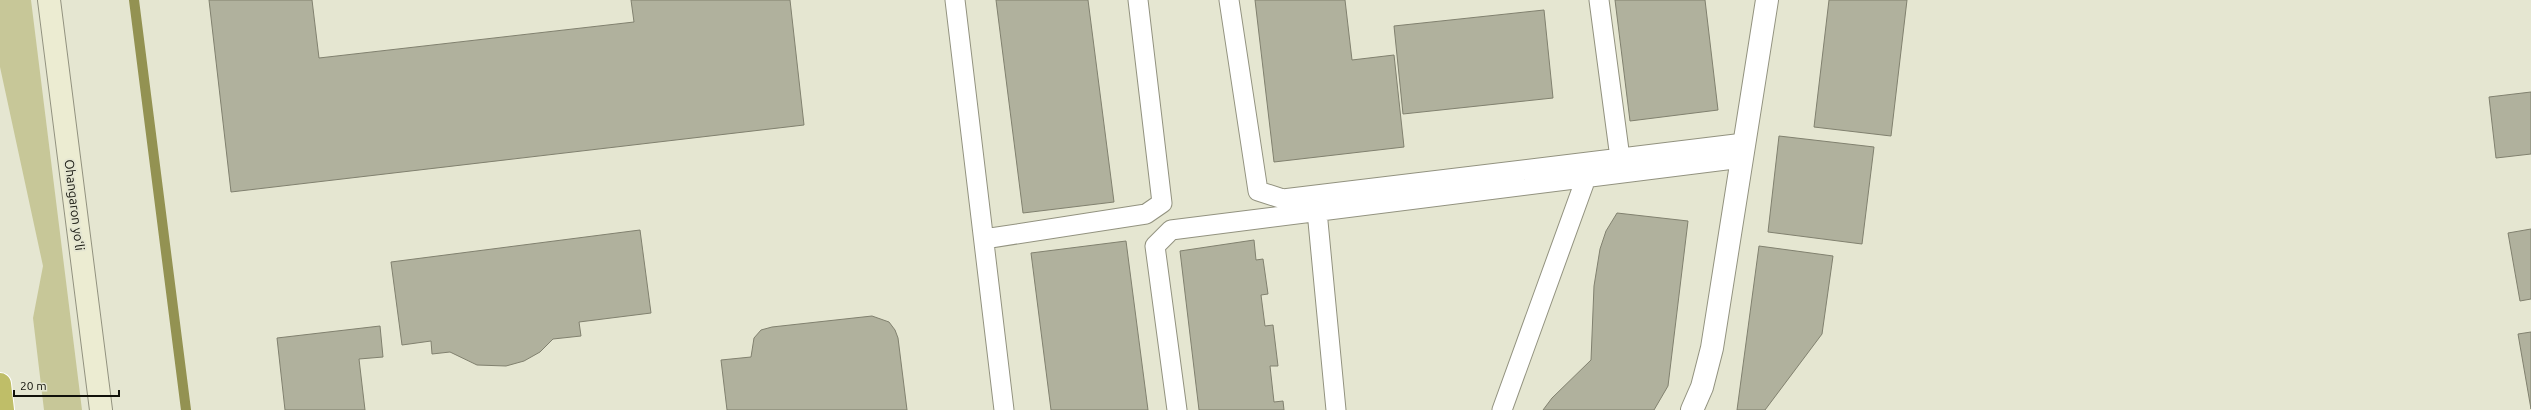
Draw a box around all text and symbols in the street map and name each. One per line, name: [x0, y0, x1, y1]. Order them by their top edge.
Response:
street label: Ohangaron yoʻli: [62, 158, 88, 252]
scale bar: [14, 372, 119, 398]
text: 20 m: [20, 379, 47, 392]

